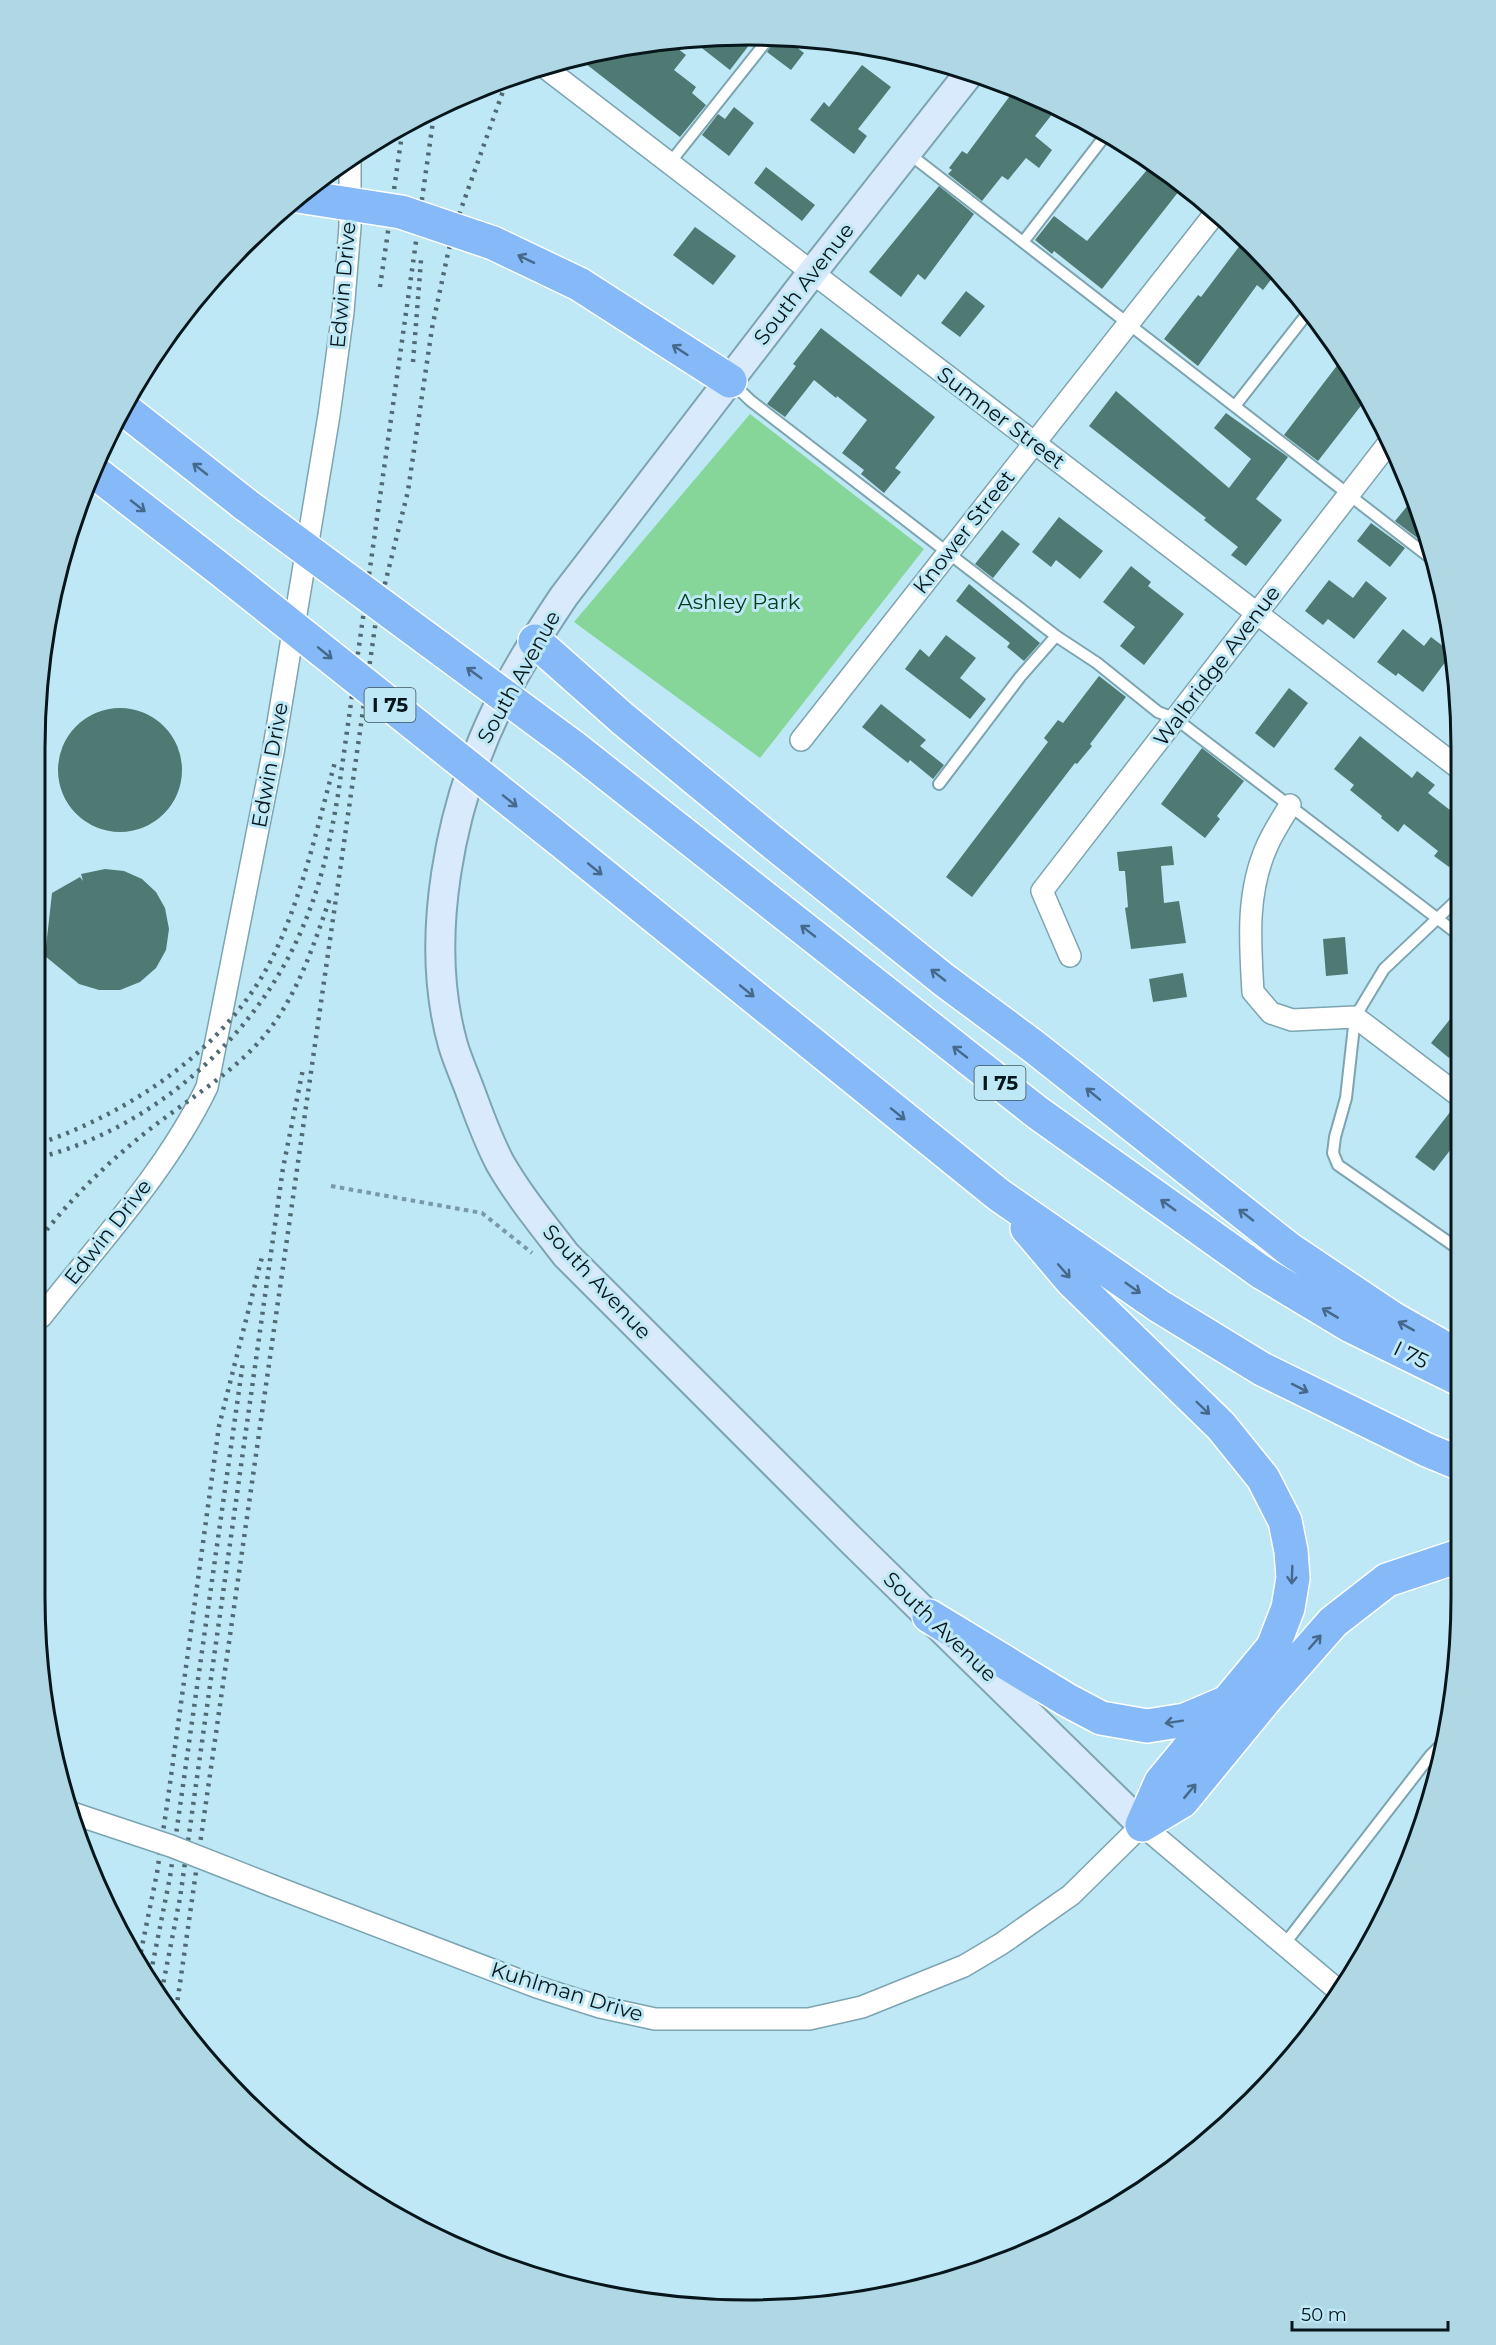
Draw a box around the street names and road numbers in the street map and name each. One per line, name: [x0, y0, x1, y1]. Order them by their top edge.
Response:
street label: South Avenue: [748, 218, 859, 350]
street label: Edwin Drive: [325, 221, 360, 349]
street label: Sumner Street: [932, 361, 1070, 474]
street label: Knower Street: [908, 465, 1020, 598]
street label: Walbridge Avenue: [1148, 581, 1285, 751]
street label: South Avenue: [472, 606, 565, 747]
road number: I 75: [364, 688, 416, 722]
street label: Edwin Drive: [246, 700, 293, 830]
road number: I 75: [974, 1066, 1026, 1100]
street label: Edwin Drive: [59, 1174, 157, 1289]
street label: South Avenue: [538, 1219, 657, 1344]
street label: I 75: [1390, 1335, 1433, 1374]
street label: South Avenue: [879, 1566, 1002, 1687]
street label: Kuhlman Drive: [488, 1956, 646, 2027]

